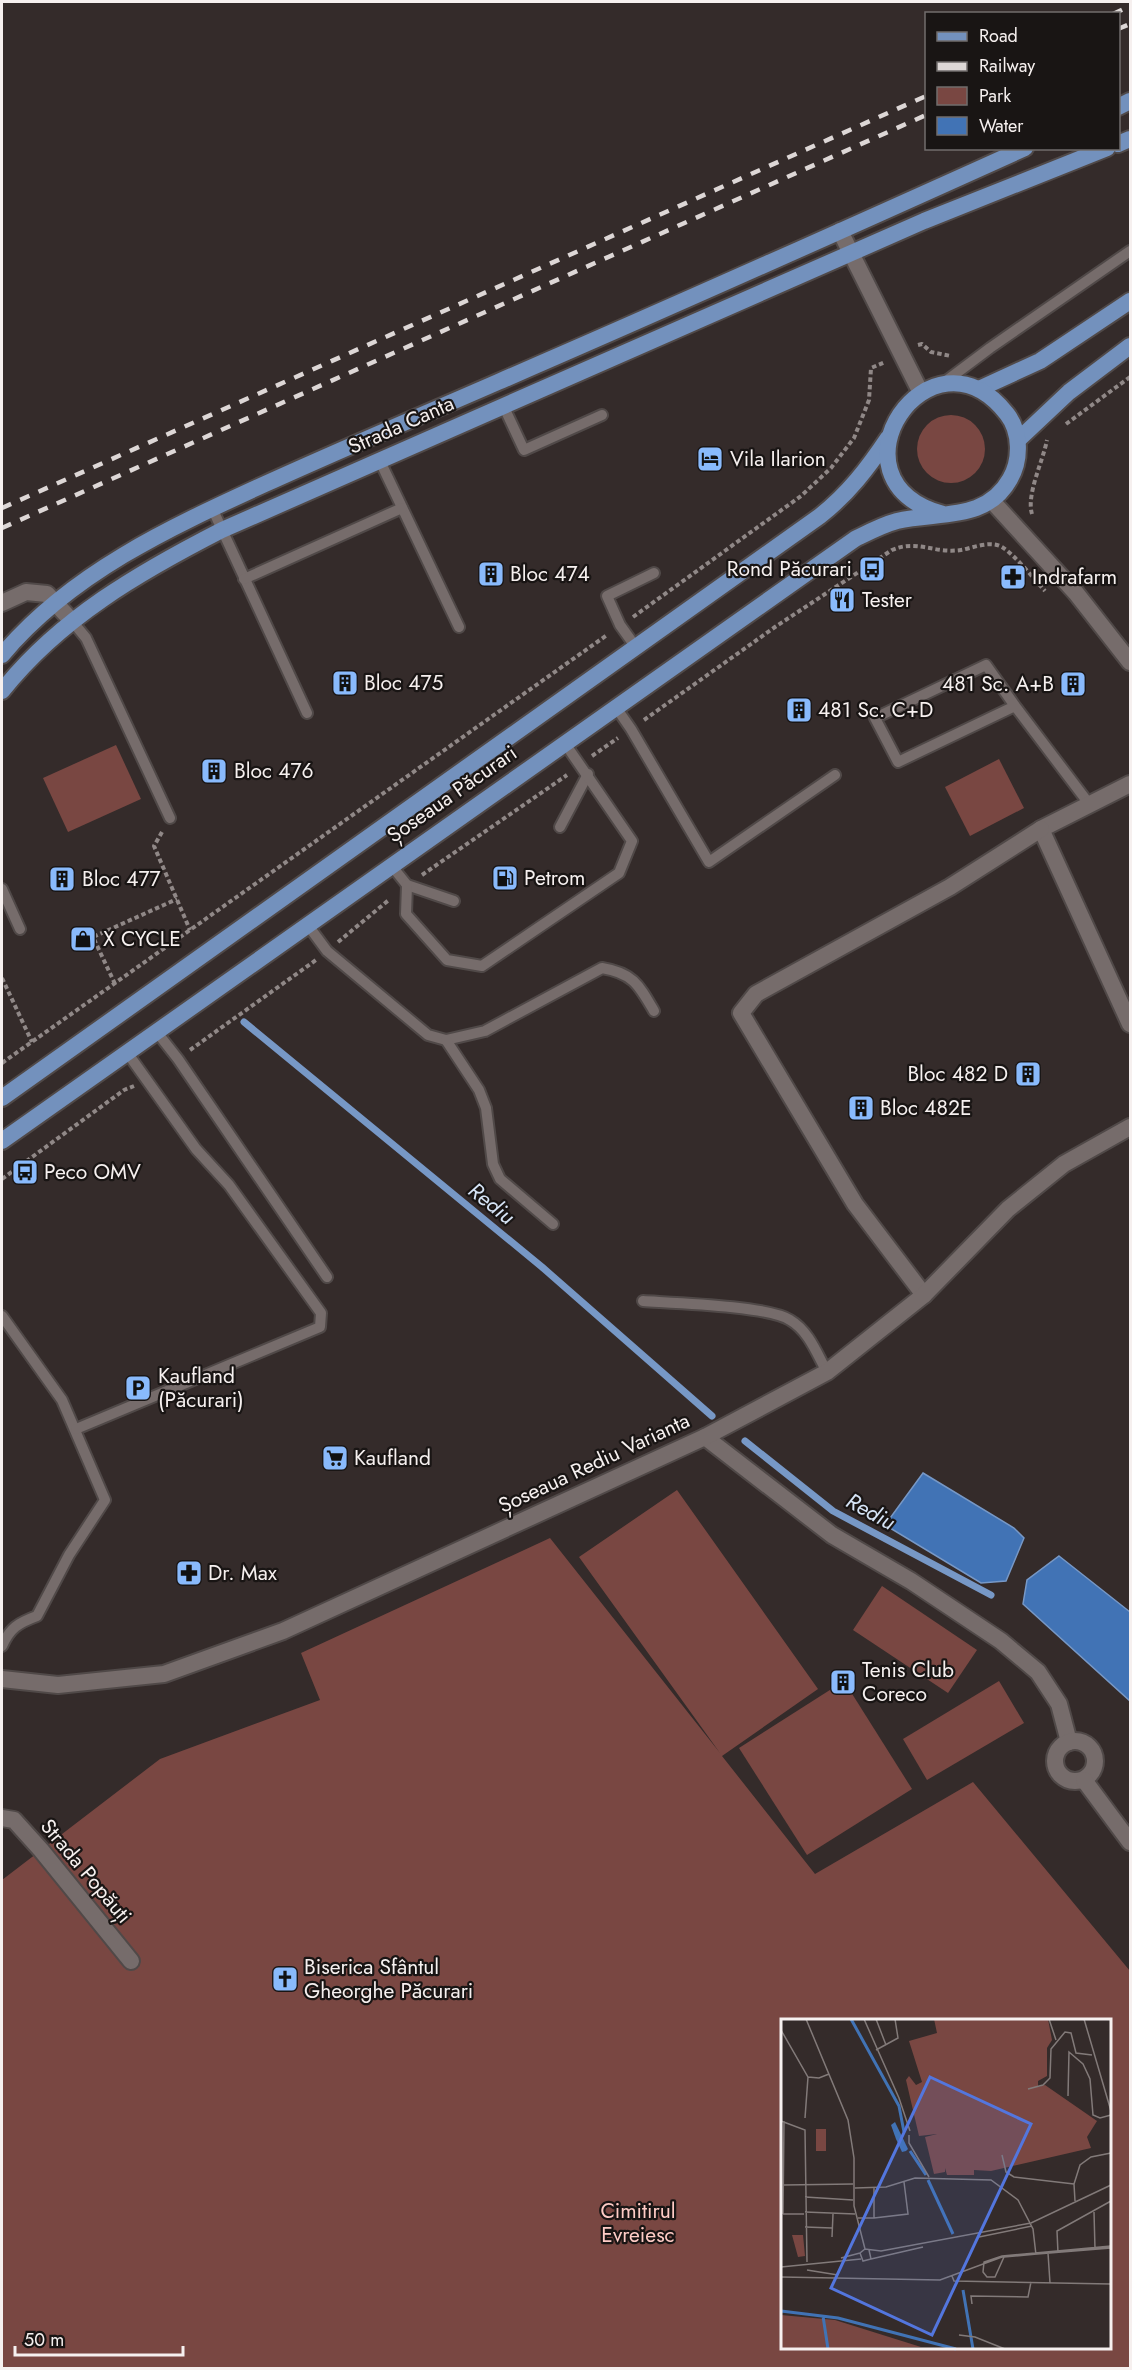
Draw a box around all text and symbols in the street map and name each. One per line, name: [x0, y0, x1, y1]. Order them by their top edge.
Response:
legend: [925, 12, 1120, 150]
text: Road: [979, 23, 1018, 49]
text: Railway: [979, 53, 1035, 79]
text: Park: [979, 83, 1011, 109]
text: Water: [979, 113, 1024, 139]
street label: Strada Canta: [343, 388, 459, 462]
hotel icon: Vila Ilarion: [695, 444, 725, 474]
place label: Vila Ilarion: [730, 444, 826, 474]
place label: Rond Păcurari: [727, 554, 852, 584]
bus stop icon: Rond Păcurari: [857, 554, 887, 584]
building icon: Bloc 474: [476, 559, 506, 589]
place label: Bloc 474: [510, 559, 590, 589]
pharmacy icon: Indrafarm: [998, 562, 1028, 592]
place label: Indrafarm: [1032, 562, 1117, 592]
restaurant icon: Tester: [827, 585, 857, 615]
place label: Tester: [862, 585, 913, 615]
building icon: Bloc 475: [330, 668, 360, 698]
place label: Bloc 475: [364, 668, 443, 698]
place label: 481 Sc. A+B: [942, 669, 1054, 699]
building icon: 481 Sc. A+B: [1058, 669, 1088, 699]
building icon: 481 Sc. C+D: [784, 695, 814, 725]
place label: 481 Sc. C+D: [818, 695, 933, 725]
street label: Șoseaua Păcurari: [381, 738, 523, 850]
building icon: Bloc 476: [199, 756, 229, 786]
place label: Bloc 476: [234, 756, 314, 786]
fuel station icon: Petrom: [490, 863, 520, 893]
place label: Petrom: [524, 863, 585, 893]
building icon: Bloc 477: [47, 864, 77, 894]
place label: Bloc 477: [82, 864, 161, 894]
shop icon: X CYCLE: [68, 924, 98, 954]
place label: X CYCLE: [103, 924, 181, 954]
place label: Bloc 482 D: [907, 1059, 1008, 1089]
building icon: Bloc 482 D: [1013, 1059, 1043, 1089]
building icon: Bloc 482E: [846, 1093, 876, 1123]
place label: Bloc 482E: [880, 1093, 972, 1123]
bus stop icon: Peco OMV: [10, 1157, 40, 1187]
place label: Peco OMV: [44, 1157, 141, 1187]
water label: Rediu: [462, 1174, 522, 1232]
place label: Kaufland (Păcurari): [158, 1361, 244, 1415]
parking icon: Kaufland (Păcurari): [123, 1373, 153, 1403]
street label: Șoseaua Rediu Varianta: [493, 1405, 695, 1521]
supermarket icon: Kaufland: [320, 1443, 350, 1473]
place label: Kaufland: [354, 1443, 431, 1473]
water label: Rediu: [841, 1484, 901, 1538]
pharmacy icon: Dr. Max: [174, 1558, 204, 1588]
place label: Dr. Max: [208, 1558, 277, 1588]
place label: Tenis Club Coreco: [862, 1655, 954, 1709]
building icon: Tenis Club Coreco: [828, 1667, 858, 1697]
street label: Strada Popăuți: [33, 1812, 139, 1930]
place label: Biserica Sfântul Gheorghe Păcurari: [304, 1952, 473, 2006]
church icon: Biserica Sfântul Gheorghe Păcurari: [270, 1964, 300, 1994]
inset map: [781, 2019, 1111, 2349]
park label: Cimitirul Evreiesc: [600, 2196, 676, 2250]
scale bar: [15, 2319, 183, 2357]
text: 50 m: [24, 2327, 64, 2353]

